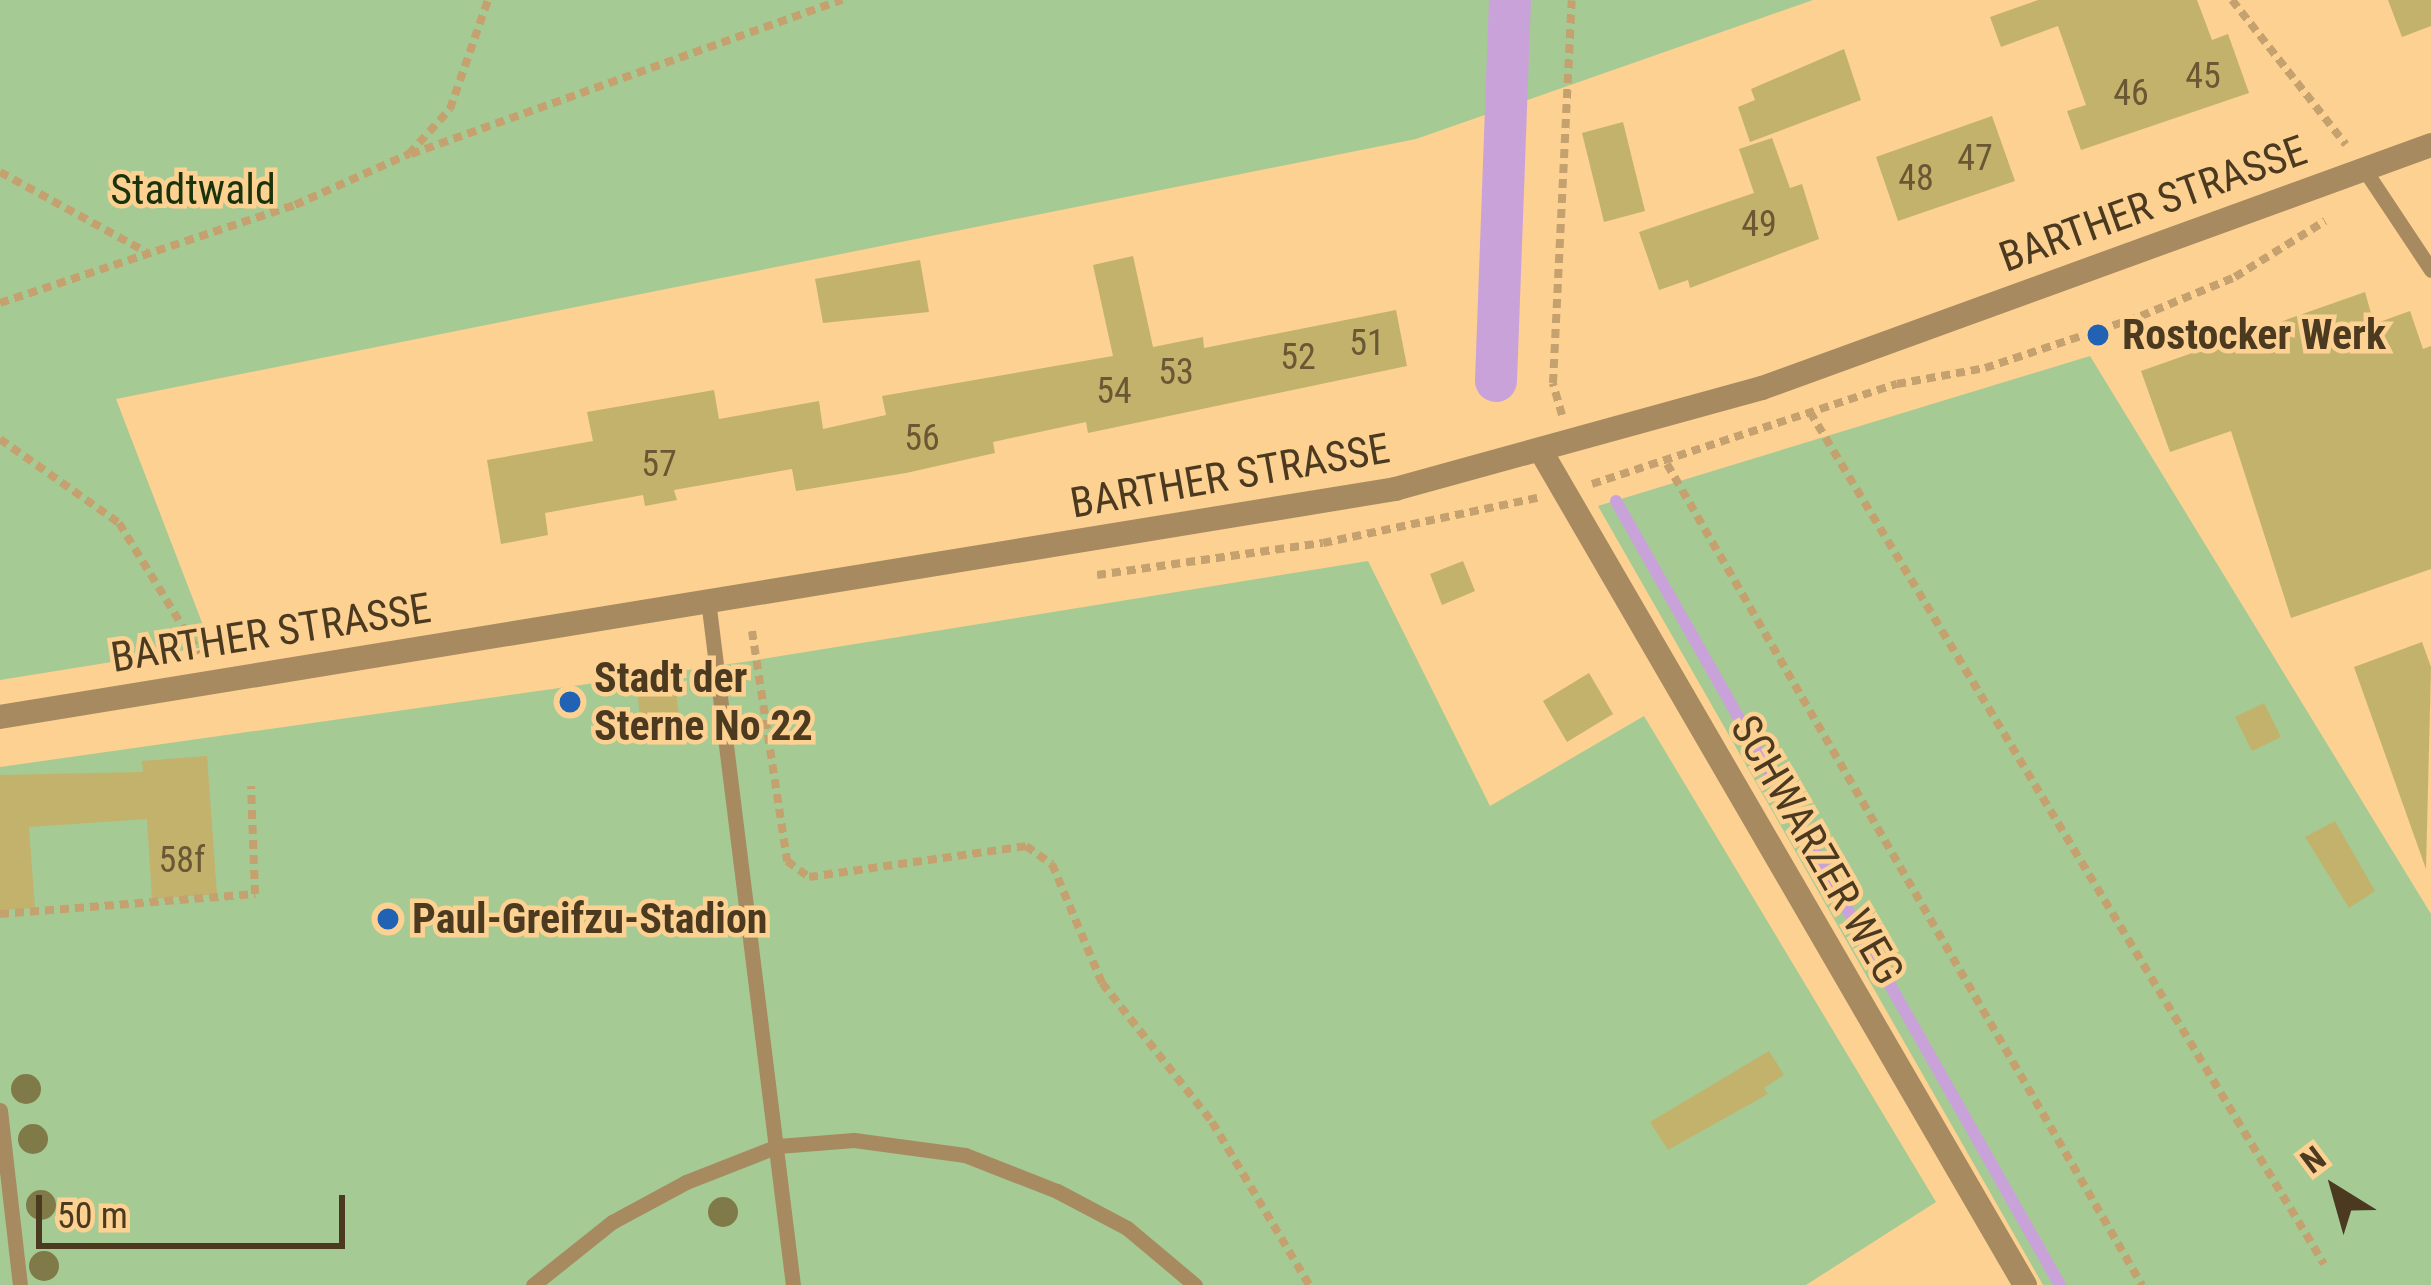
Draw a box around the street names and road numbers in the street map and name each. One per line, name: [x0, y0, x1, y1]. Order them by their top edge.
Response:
street label: BARTHER STRASSE: [1993, 125, 2313, 283]
street label: BARTHER STRASSE: [1067, 423, 1393, 529]
street label: BARTHER STRASSE: [107, 583, 435, 683]
street label: SCHWARZER WEG: [1720, 707, 1914, 993]

